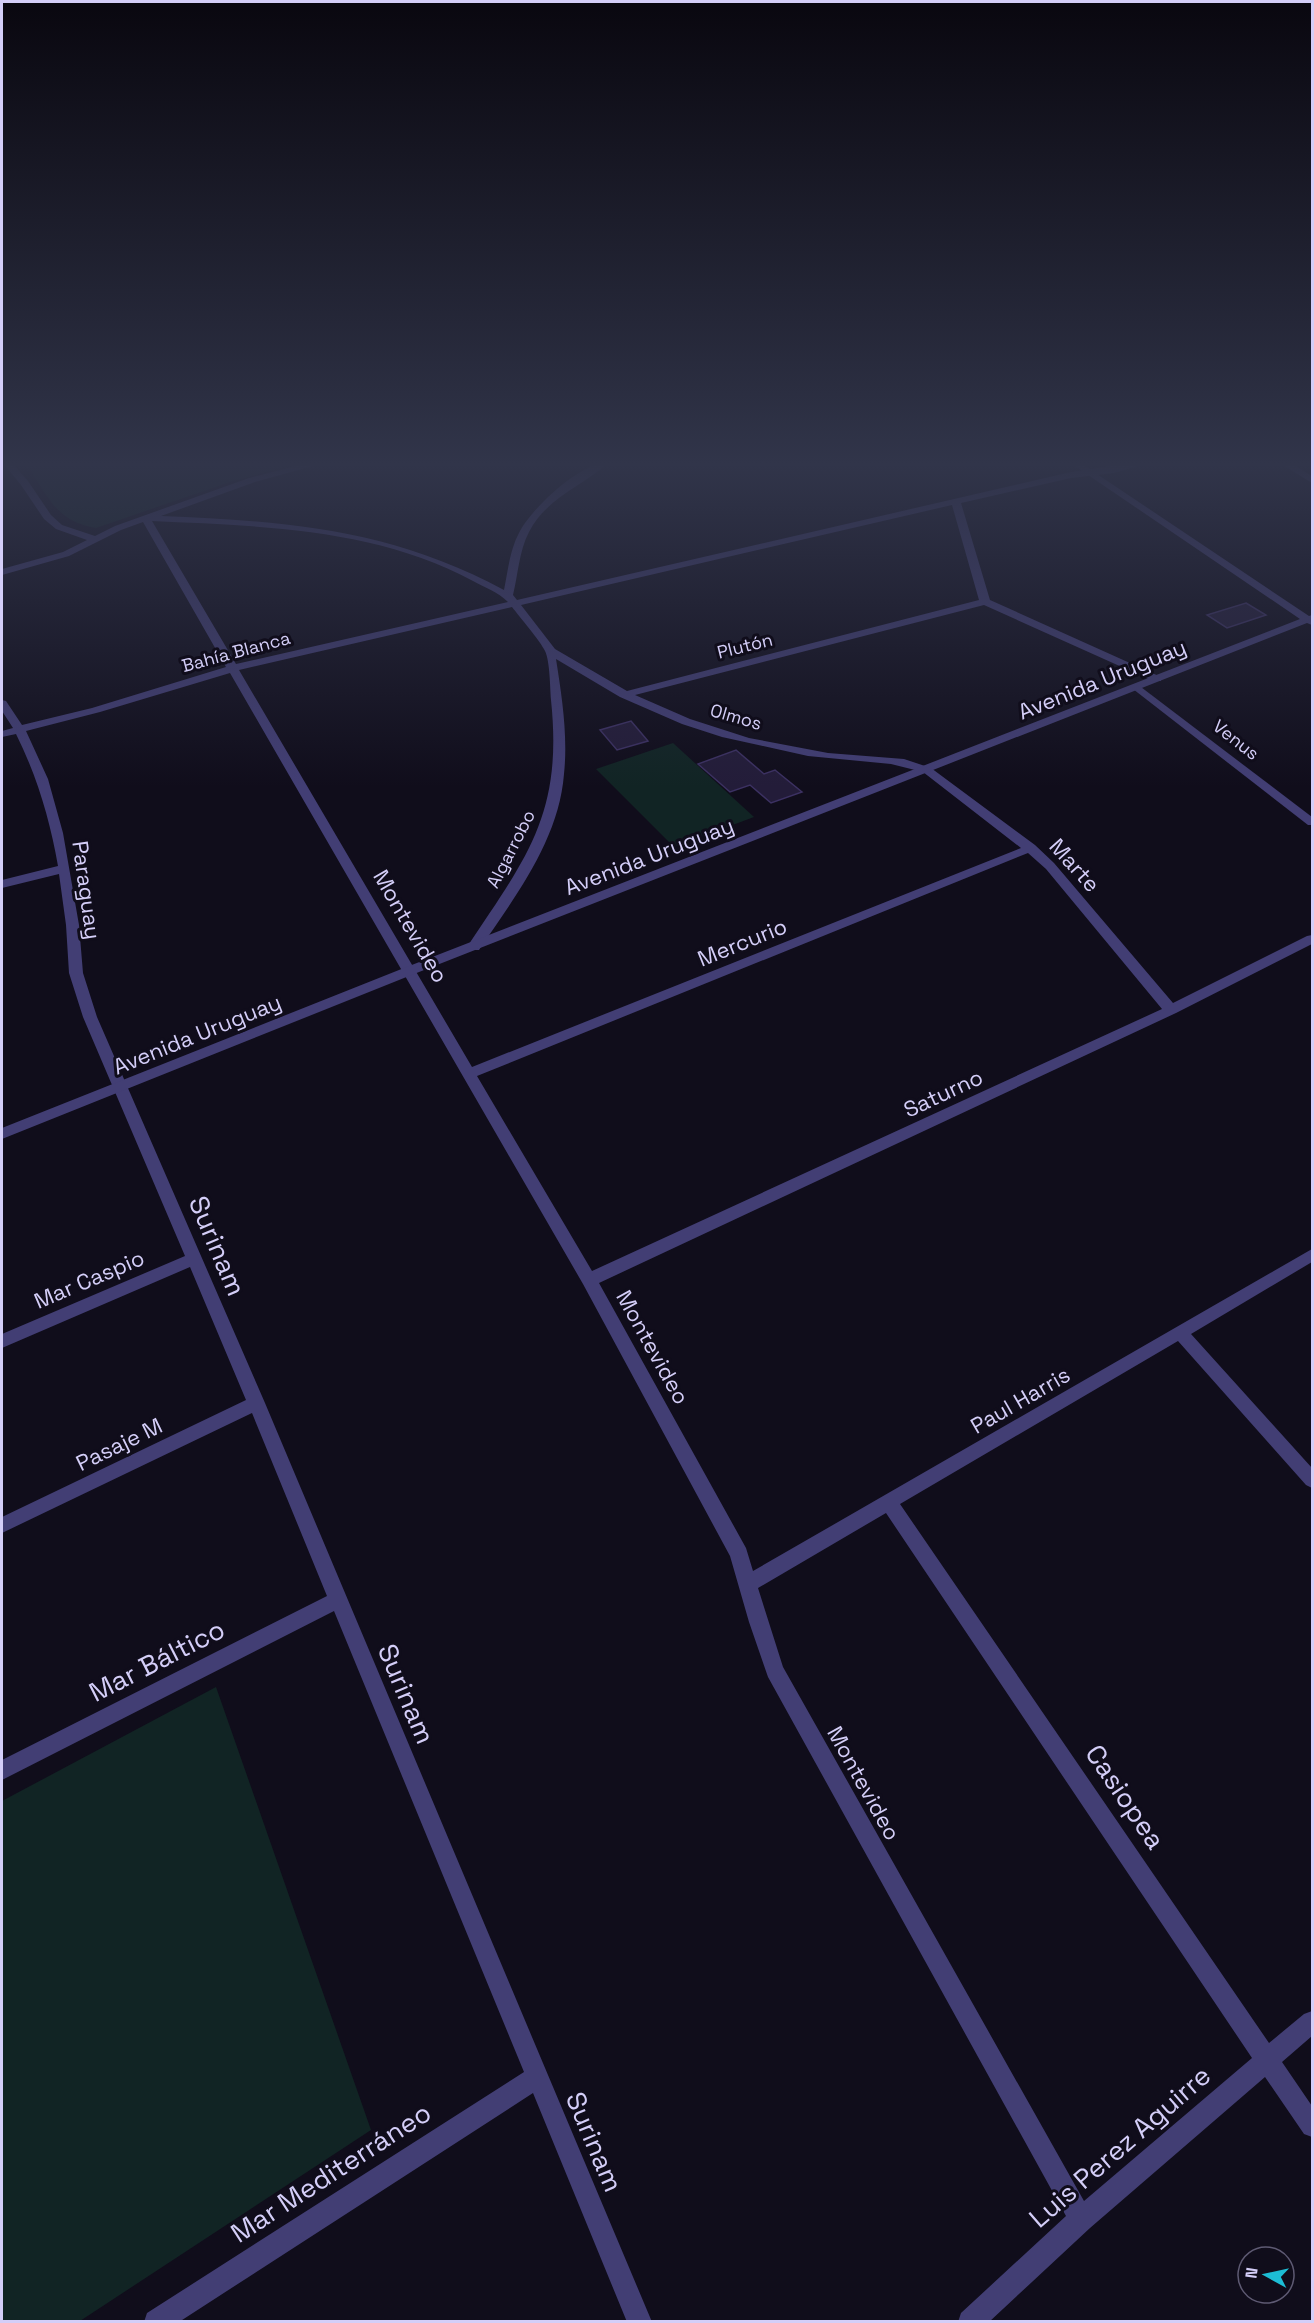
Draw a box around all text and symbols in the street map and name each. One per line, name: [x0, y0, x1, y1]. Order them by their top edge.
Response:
street label: Bahía Blanca: [179, 626, 293, 677]
street label: Plutón: [715, 628, 775, 663]
street label: Avenida Uruguay: [1014, 632, 1190, 726]
street label: Olmos: [708, 698, 765, 735]
street label: Venus: [1209, 714, 1264, 765]
street label: Algarrobo: [481, 806, 540, 892]
street label: Avenida Uruguay: [560, 811, 738, 901]
street label: Marte: [1044, 832, 1106, 898]
street label: Paraguay: [66, 839, 108, 941]
street label: Montevideo: [367, 864, 455, 988]
street label: Mercurio: [693, 911, 791, 973]
street label: Avenida Uruguay: [109, 987, 285, 1081]
street label: Saturno: [899, 1062, 987, 1124]
street label: Surinam: [181, 1191, 254, 1301]
street label: Mar Caspio: [30, 1243, 148, 1315]
street label: Montevideo: [610, 1285, 696, 1409]
street label: Paul Harris: [965, 1360, 1075, 1440]
street label: Pasaje M: [71, 1411, 167, 1477]
street label: Mar Báltico: [83, 1611, 231, 1710]
street label: Surinam: [370, 1639, 443, 1749]
street label: Montevideo: [821, 1721, 907, 1845]
street label: Casiopea: [1078, 1738, 1173, 1856]
street label: Luis Perez Aguirre: [1021, 2058, 1218, 2235]
street label: Surinam: [558, 2087, 631, 2197]
street label: Mar Mediterráneo: [224, 2095, 438, 2250]
north arrow: [1236, 2245, 1296, 2305]
text: N: [1240, 2266, 1263, 2280]

